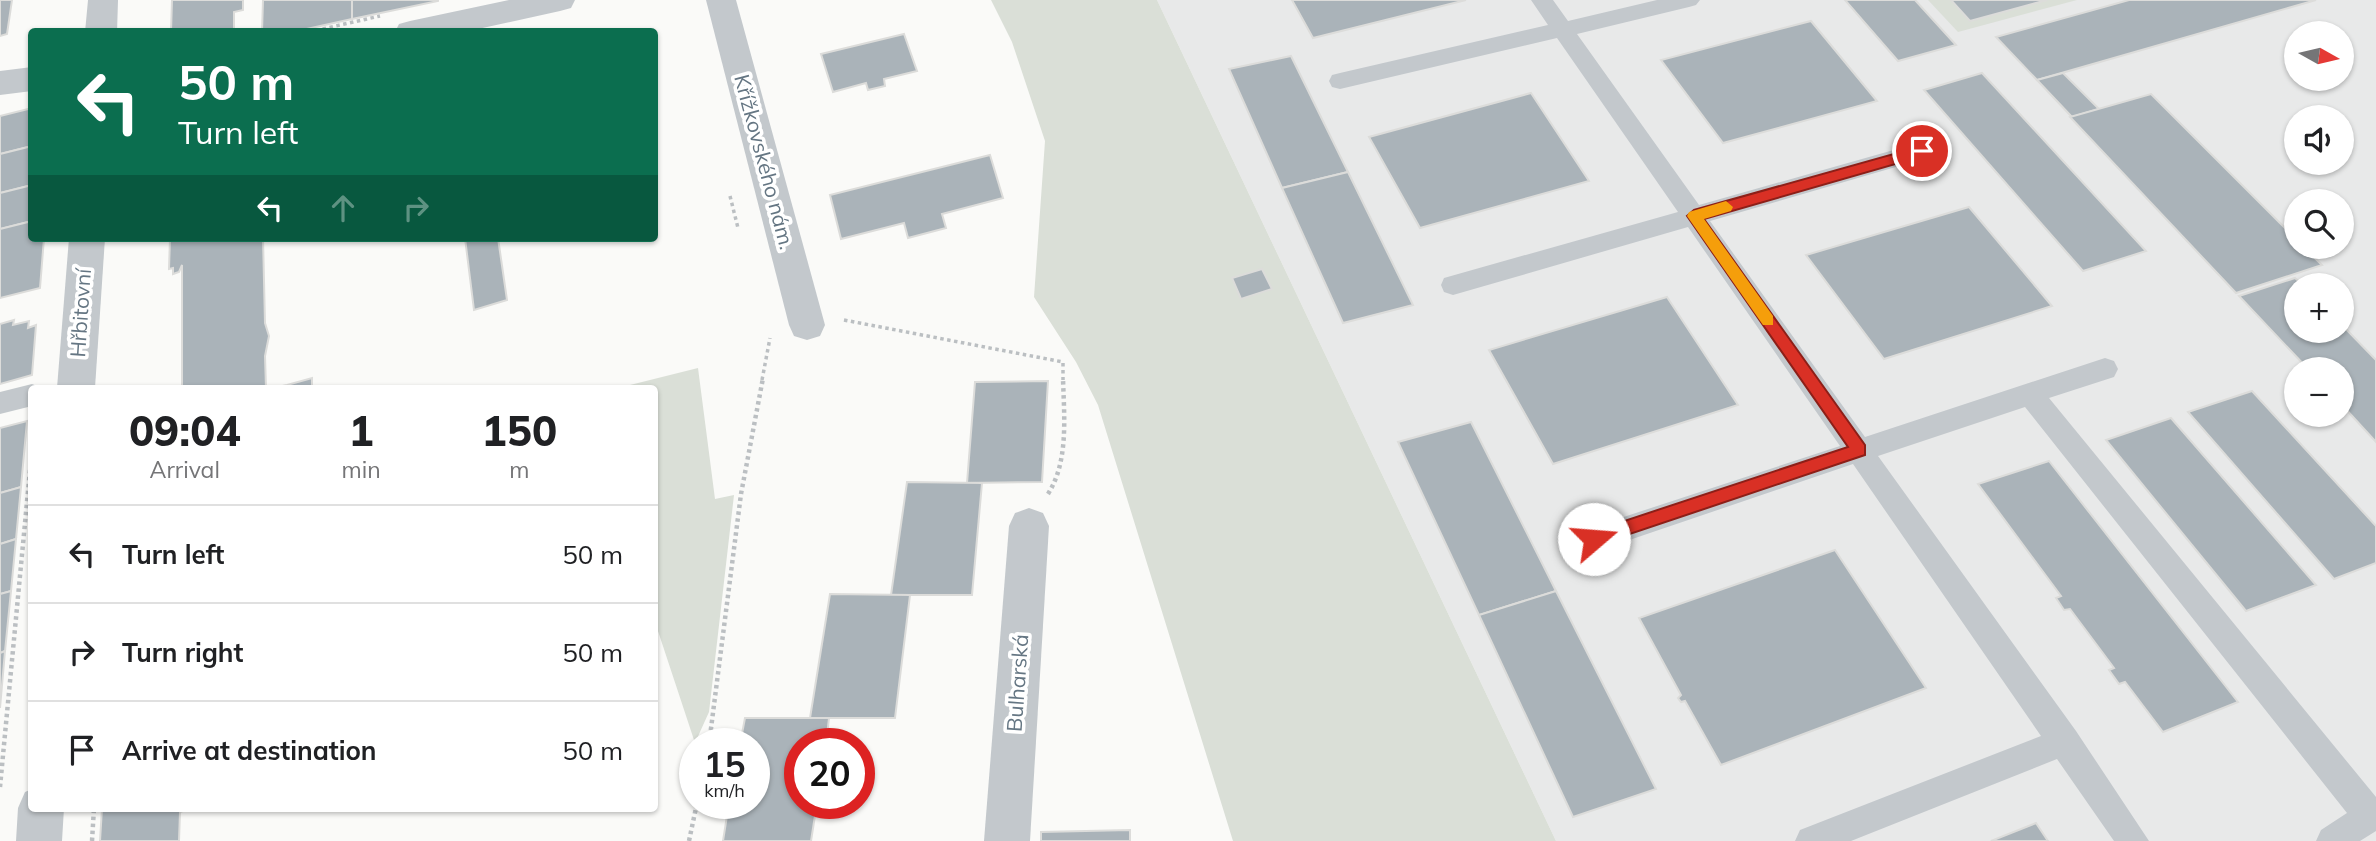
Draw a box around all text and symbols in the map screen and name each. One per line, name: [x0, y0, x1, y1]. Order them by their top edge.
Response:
north arrow: [2284, 21, 2354, 91]
map controls: [2284, 21, 2354, 427]
text: 50 m: [178, 51, 294, 112]
icon: left: [63, 56, 154, 147]
street label: Křížkovského nám.: [729, 71, 801, 252]
button: sound: [2284, 105, 2354, 175]
text: Turn left: [178, 112, 298, 152]
pin: [1892, 121, 1952, 181]
icon: arrive: [1903, 132, 1941, 170]
icon: left: [251, 189, 289, 227]
icon: ahead: [324, 189, 362, 227]
icon: right: [397, 189, 435, 227]
button: search: [2284, 189, 2354, 259]
street label: Hřbitovní: [64, 267, 96, 358]
button: +: [2284, 273, 2354, 343]
button: −: [2284, 357, 2354, 427]
text: 09:04: [129, 404, 241, 457]
text: 1: [348, 404, 374, 457]
text: 150: [482, 404, 557, 457]
text: Arrival: [150, 455, 220, 484]
text: min: [341, 455, 381, 484]
text: m: [509, 455, 529, 484]
position arrow: [1557, 502, 1631, 576]
icon: left: [63, 535, 101, 573]
text: Turn left: [122, 538, 224, 571]
text: 50 m: [562, 538, 623, 571]
icon: right: [63, 633, 101, 671]
street label: Bulharská: [1001, 633, 1033, 733]
text: Turn right: [122, 636, 243, 669]
text: 50 m: [562, 636, 623, 669]
speed limit sign: 20: [784, 728, 875, 819]
icon: arrive: [63, 731, 101, 769]
text: Arrive at destination: [122, 734, 377, 767]
text: 50 m: [562, 734, 623, 767]
text: 15: [703, 742, 746, 786]
text: km/h: [704, 779, 745, 802]

